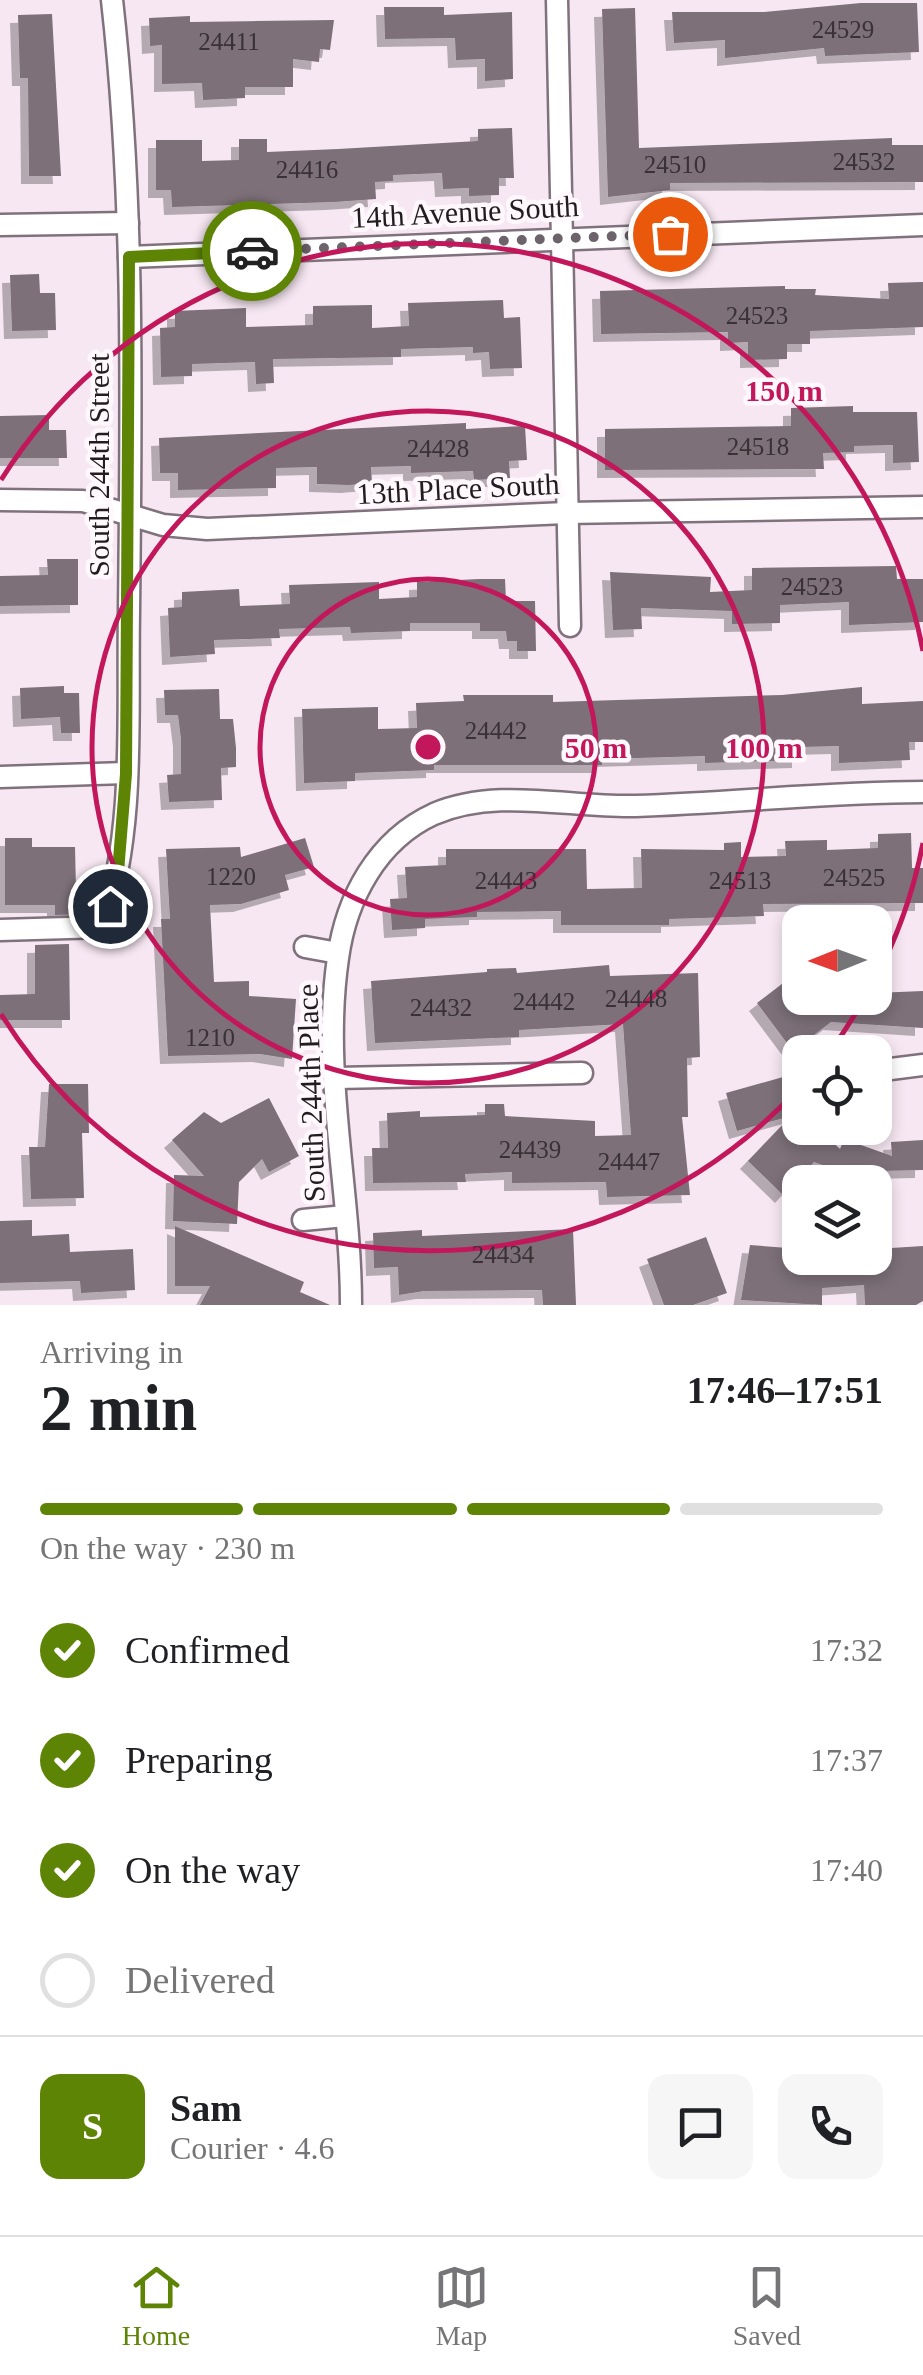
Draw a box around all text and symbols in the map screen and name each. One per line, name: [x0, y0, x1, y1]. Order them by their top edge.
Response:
house number: 24529: [812, 16, 874, 43]
house number: 24411: [198, 28, 260, 55]
house number: 24532: [833, 148, 895, 175]
house number: 24510: [644, 151, 706, 178]
house number: 24416: [276, 156, 338, 183]
street label: 14th Avenue South: [350, 189, 580, 234]
pin: [628, 192, 713, 277]
courier: [202, 201, 302, 301]
icon: bag: [643, 207, 698, 262]
icon: car: [225, 224, 280, 279]
house number: 24523: [726, 302, 788, 329]
street label: South 244th Street: [82, 353, 115, 577]
text: 150 m: [745, 374, 823, 407]
house number: 24518: [727, 433, 789, 460]
house number: 24428: [407, 435, 469, 462]
street label: 13th Place South: [356, 467, 560, 510]
house number: 24523: [781, 573, 843, 600]
house number: 24442: [465, 717, 527, 744]
centre of rings: [410, 729, 446, 765]
text: 50 m: [565, 731, 627, 764]
text: 100 m: [725, 731, 803, 764]
house number: 1220: [206, 863, 256, 890]
pin: [68, 864, 153, 949]
house number: 24525: [823, 864, 885, 891]
house number: 24443: [475, 867, 537, 894]
house number: 24513: [709, 867, 771, 894]
icon: home: [83, 879, 138, 934]
north arrow: [782, 905, 892, 1015]
map controls: [782, 905, 892, 1275]
street label: South 244th Place: [290, 983, 331, 1203]
house number: 24448: [605, 985, 667, 1012]
house number: 24442: [513, 988, 575, 1015]
house number: 24432: [410, 994, 472, 1021]
house number: 1210: [185, 1024, 235, 1051]
button: locate: [782, 1035, 892, 1145]
house number: 24439: [499, 1136, 561, 1163]
house number: 24447: [598, 1148, 660, 1175]
button: layers: [782, 1165, 892, 1275]
house number: 24434: [472, 1241, 535, 1268]
text: Arriving in: [40, 1334, 183, 1370]
text: 17:46–17:51: [687, 1369, 883, 1411]
text: 2 min: [40, 1372, 197, 1444]
text: On the way · 230 m: [40, 1530, 295, 1566]
icon: check: [40, 1623, 95, 1678]
text: Confirmed: [125, 1629, 290, 1671]
text: 17:32: [810, 1632, 883, 1668]
icon: check: [40, 1733, 95, 1788]
text: Preparing: [125, 1739, 273, 1781]
text: 17:37: [810, 1742, 883, 1778]
icon: check: [40, 1843, 95, 1898]
text: On the way: [125, 1849, 300, 1891]
text: 17:40: [810, 1852, 883, 1888]
text: Delivered: [125, 1959, 275, 2001]
button: chat: [648, 2074, 753, 2179]
button: phone: [778, 2074, 883, 2179]
text: Sam: [170, 2087, 242, 2129]
text: S: [82, 2105, 103, 2147]
text: Courier · 4.6: [170, 2130, 334, 2166]
tab: Home: [122, 2260, 190, 2352]
tab: Map: [434, 2260, 489, 2352]
tab: Saved: [733, 2260, 801, 2352]

